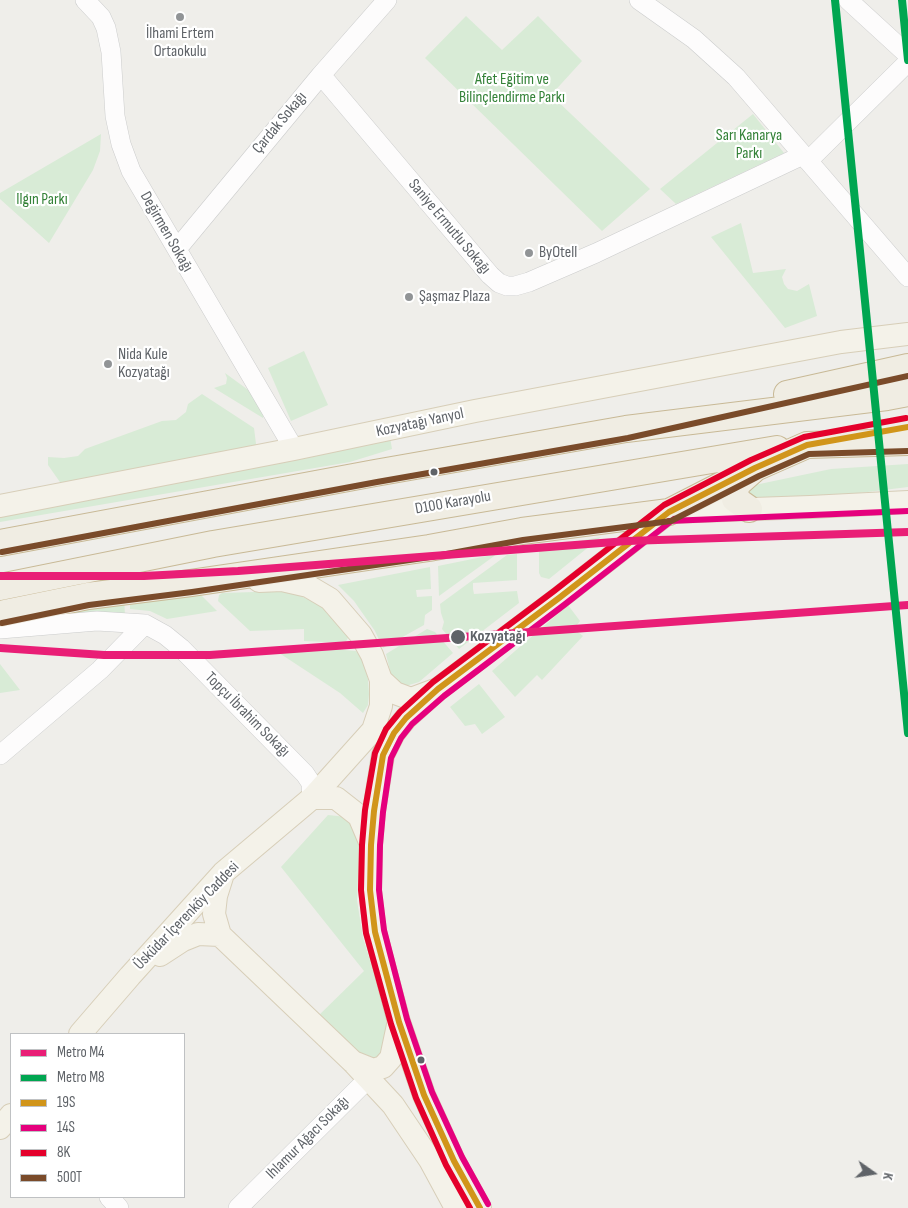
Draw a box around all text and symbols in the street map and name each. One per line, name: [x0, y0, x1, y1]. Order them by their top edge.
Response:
marker: İlhami Ertem Ortaokulu: [174, 11, 186, 23]
place label: İlhami Ertem Ortaokulu: [146, 24, 214, 62]
park label: Afet Eğitim ve Bilinçlendirme Parkı: [459, 70, 565, 108]
street label: Çardak Sokağı: [249, 88, 311, 158]
park label: Sarı Kanarya Parkı: [716, 126, 782, 164]
street label: Saniye Ermutlu Sokağı: [404, 176, 494, 278]
street label: Değirmen Sokağı: [135, 188, 197, 276]
park label: Ilgın Parkı: [16, 190, 68, 210]
place label: ByOtell: [539, 243, 577, 263]
marker: ByOtell: [523, 247, 535, 259]
place label: Şaşmaz Plaza: [419, 287, 490, 307]
marker: Şaşmaz Plaza: [403, 291, 415, 303]
place label: Nida Kule Kozyatağı: [118, 345, 170, 383]
marker: Nida Kule Kozyatağı: [102, 358, 114, 370]
street label: Kozyatağı Yanyol: [375, 404, 465, 442]
unlabelled marker: [429, 467, 439, 477]
street label: D100 Karayolu: [414, 487, 492, 519]
place label: Kozyatağı: [470, 627, 525, 647]
marker: Kozyatağı: [449, 628, 467, 646]
street label: Topçu İbrahim Sokağı: [200, 668, 294, 762]
street label: Üsküdar İçerenköy Caddesi: [130, 858, 244, 974]
legend: [10, 1033, 185, 1198]
text: Metro M4: [57, 1043, 104, 1062]
unlabelled marker: [416, 1055, 426, 1065]
text: Metro M8: [57, 1068, 105, 1087]
street label: Ihlamur Ağacı Sokağı: [262, 1092, 354, 1184]
text: 19S: [57, 1093, 75, 1112]
text: 14S: [57, 1118, 75, 1137]
text: 8K: [57, 1143, 70, 1162]
north arrow: [848, 1148, 898, 1198]
text: 500T: [57, 1168, 82, 1187]
text: K: [879, 1171, 897, 1182]

